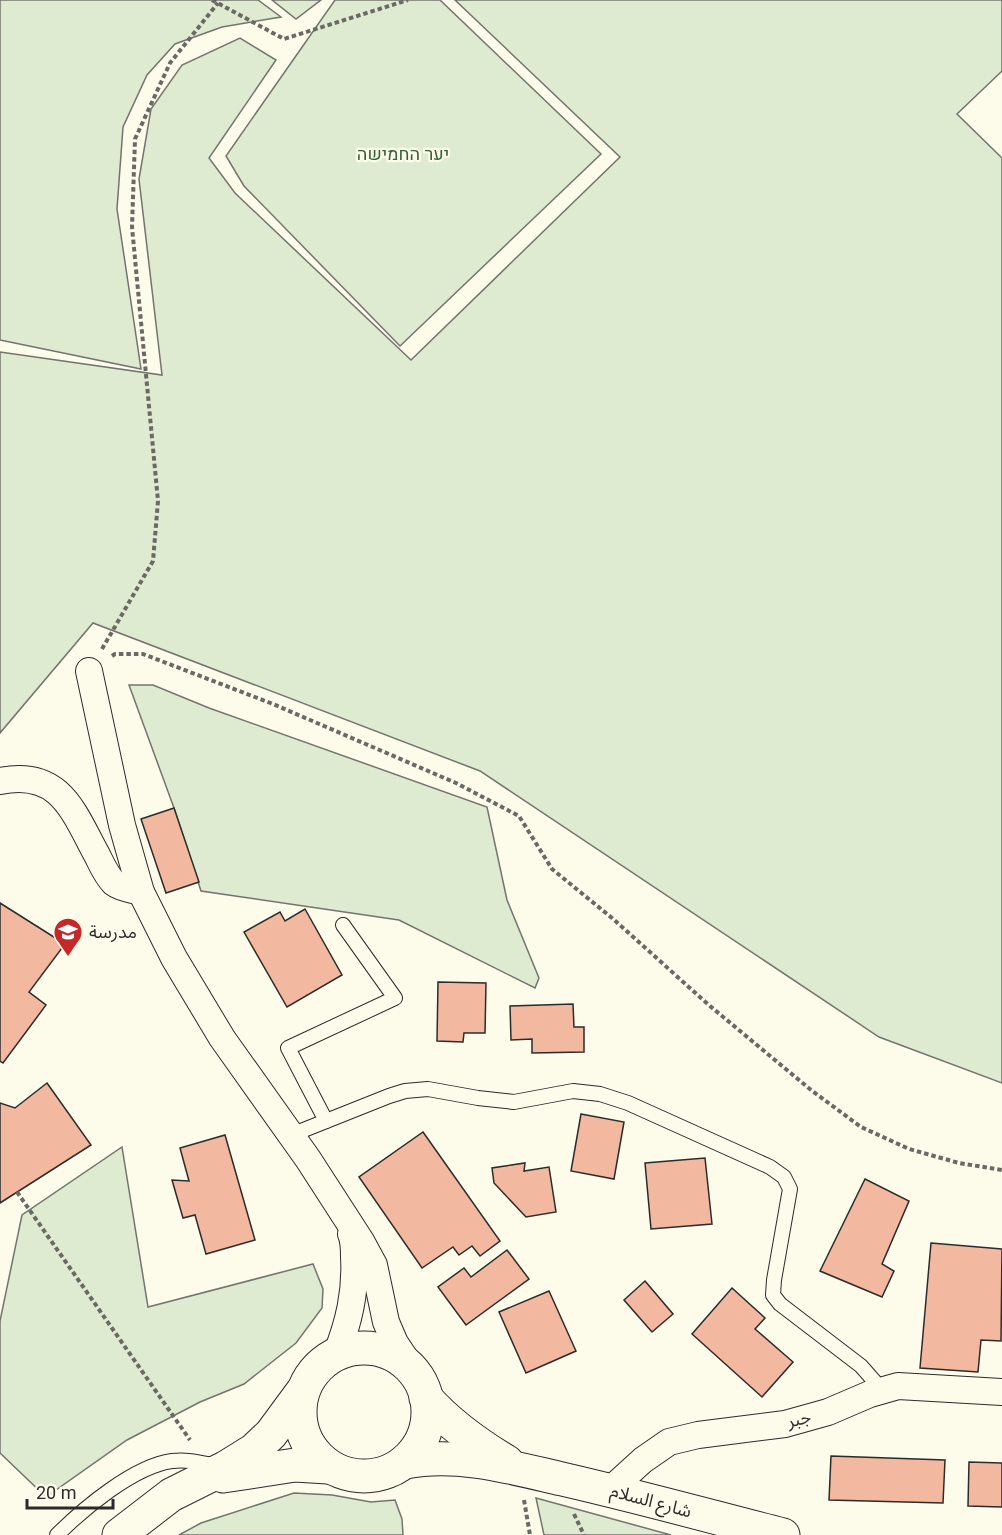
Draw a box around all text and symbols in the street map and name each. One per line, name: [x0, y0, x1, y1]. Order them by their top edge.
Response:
park label: יער החמישה: [357, 143, 449, 164]
school or university icon: مدرسة: [52, 916, 84, 958]
place label: مدرسة: [89, 921, 137, 943]
street label: جبر: [784, 1405, 813, 1433]
scale bar: [27, 1472, 112, 1510]
street label: شارع السلام: [607, 1480, 694, 1525]
text: 20 m: [36, 1482, 76, 1503]

